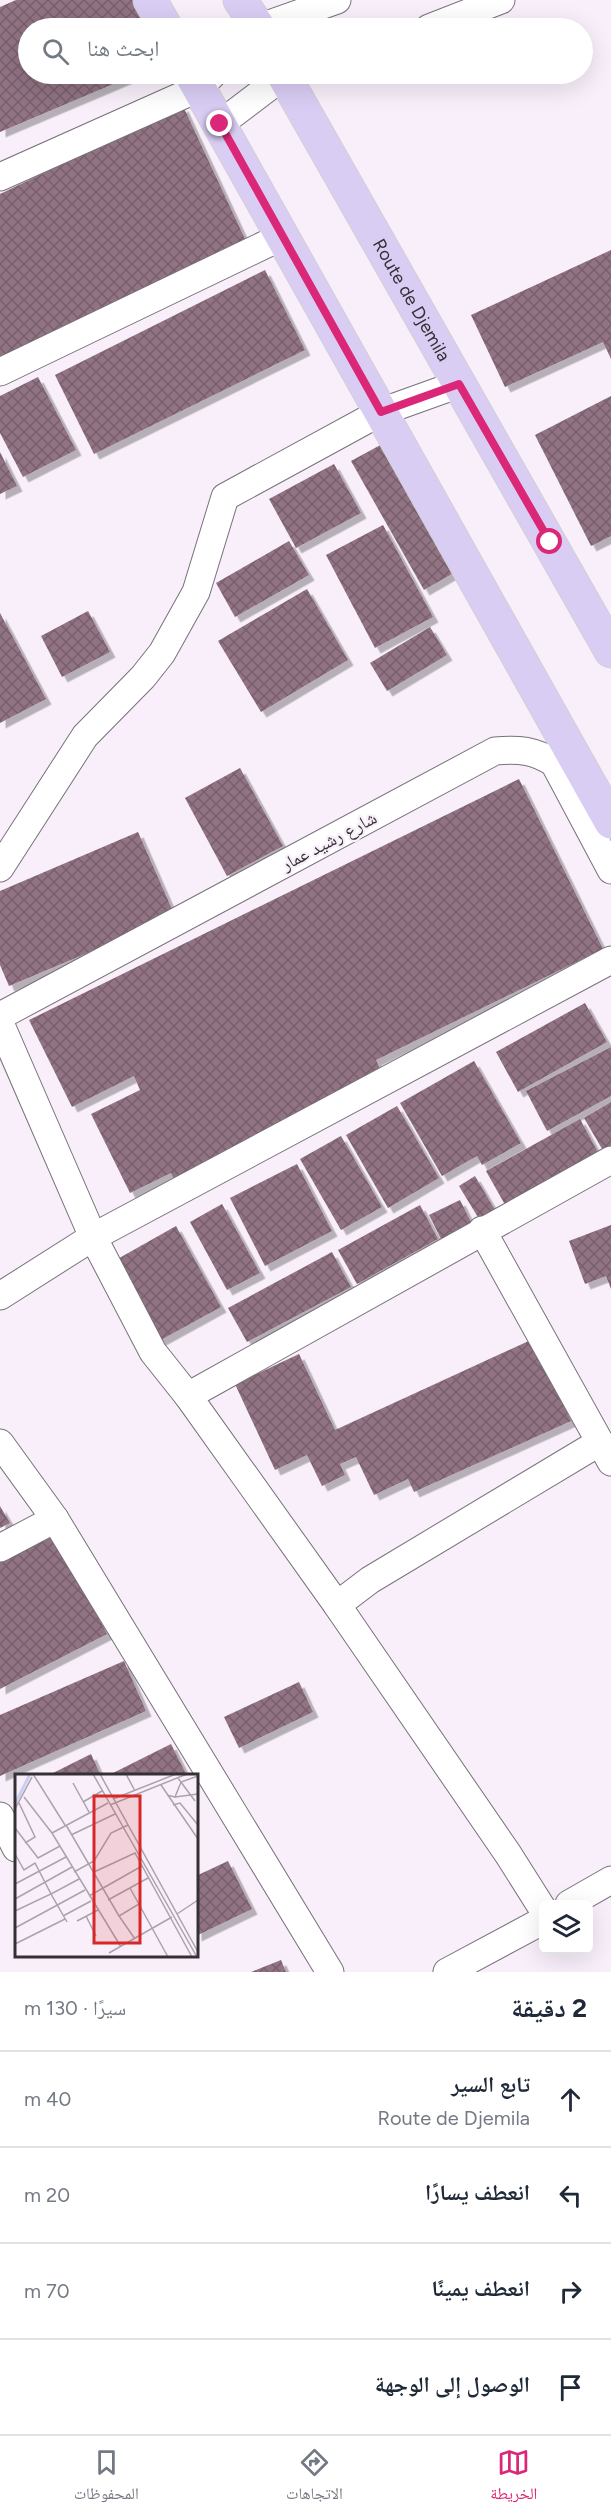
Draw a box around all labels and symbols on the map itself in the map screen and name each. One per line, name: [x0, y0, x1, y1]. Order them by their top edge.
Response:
route end: [206, 110, 232, 136]
street label: Route de Djemila: [368, 235, 455, 365]
route start: [536, 528, 562, 554]
street label: شارع رشيد عمار: [277, 807, 380, 876]
inset map: [15, 1774, 198, 1957]

